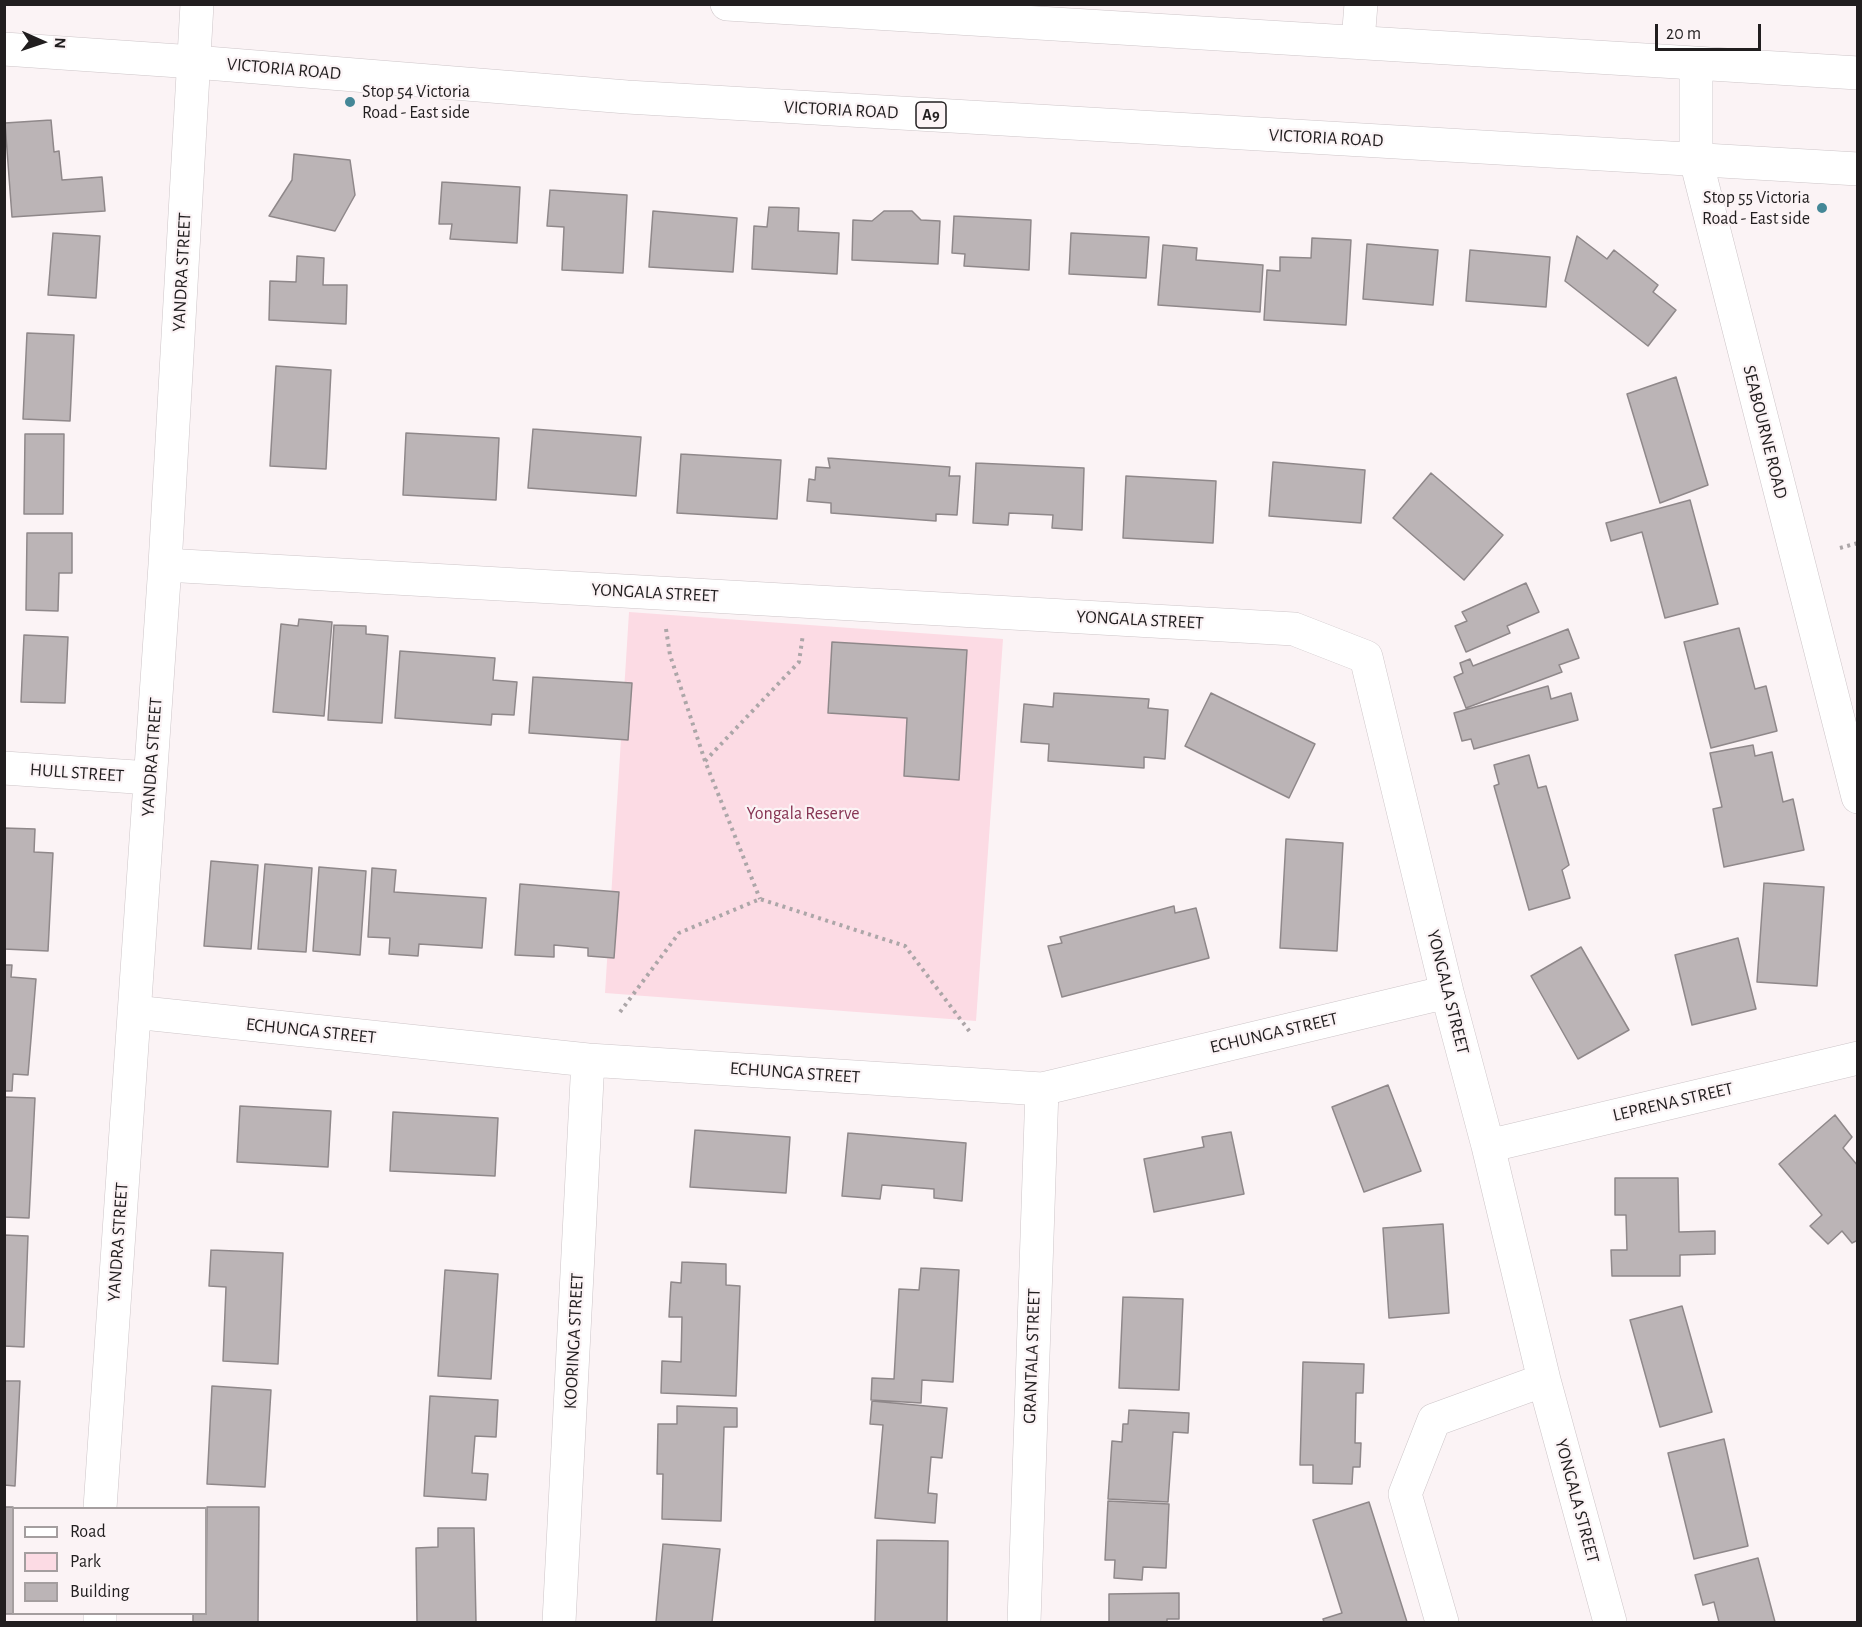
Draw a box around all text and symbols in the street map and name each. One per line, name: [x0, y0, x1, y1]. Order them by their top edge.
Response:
north arrow: [12, 12, 72, 72]
scale bar: [1658, 12, 1764, 50]
text: 20 m: [1666, 25, 1701, 43]
text: N: [52, 37, 68, 49]
street label: VICTORIA ROAD: [226, 53, 342, 85]
place label: Stop 54 Victoria Road - East side: [362, 81, 470, 124]
marker: Stop 54 Victoria Road - East side: [343, 95, 357, 109]
street label: VICTORIA ROAD: [783, 96, 899, 124]
road number: A9: [916, 102, 946, 128]
street label: VICTORIA ROAD: [1268, 124, 1384, 152]
place label: Stop 55 Victoria Road - East side: [1702, 187, 1810, 230]
marker: Stop 55 Victoria Road - East side: [1815, 201, 1829, 215]
street label: YANDRA STREET: [168, 212, 196, 332]
street label: SEABOURNE ROAD: [1738, 363, 1792, 501]
street label: YONGALA STREET: [591, 579, 719, 607]
street label: YONGALA STREET: [1076, 606, 1204, 634]
street label: YANDRA STREET: [137, 697, 167, 817]
street label: HULL STREET: [29, 759, 125, 787]
park label: Yongala Reserve: [746, 803, 860, 825]
street label: YONGALA STREET: [1422, 927, 1474, 1057]
street label: ECHUNGA STREET: [1208, 1008, 1340, 1058]
street label: ECHUNGA STREET: [245, 1013, 377, 1049]
street label: ECHUNGA STREET: [729, 1058, 861, 1088]
street label: LEPRENA STREET: [1611, 1078, 1735, 1126]
street label: YANDRA STREET: [103, 1182, 133, 1302]
street label: KOORINGA STREET: [560, 1272, 588, 1410]
street label: GRANTALA STREET: [1019, 1288, 1045, 1424]
street label: YONGALA STREET: [1550, 1437, 1604, 1565]
legend: [12, 1507, 207, 1615]
text: Road: [70, 1523, 106, 1541]
text: Park: [70, 1553, 101, 1571]
text: Building: [70, 1583, 129, 1601]

